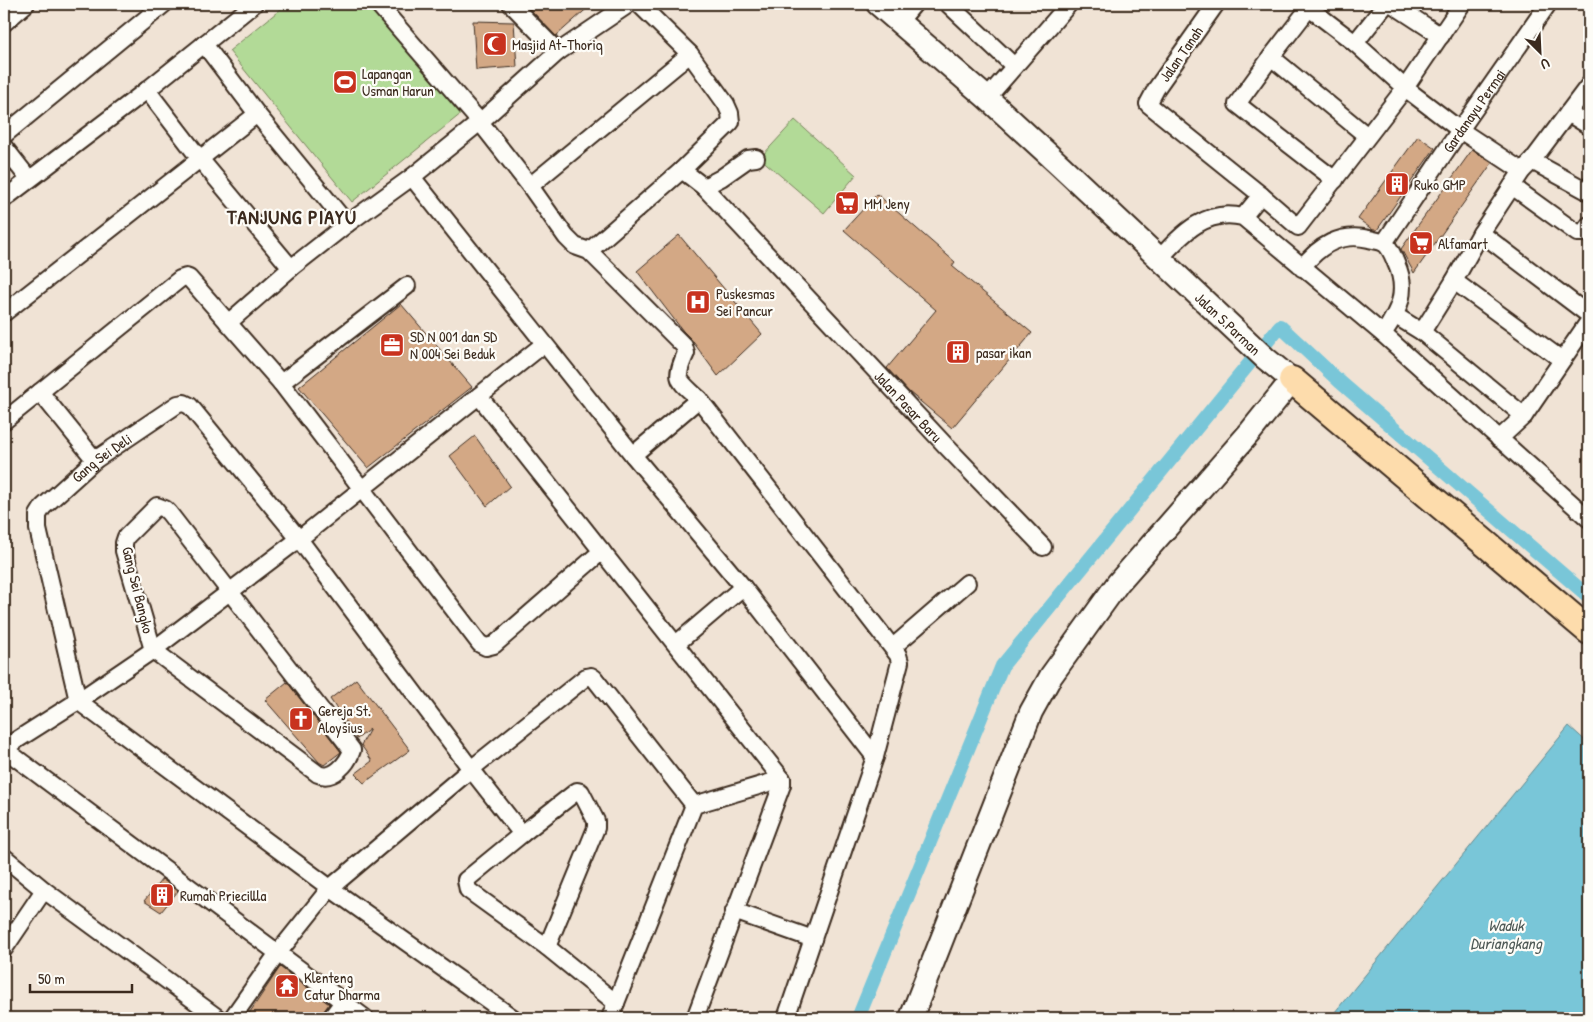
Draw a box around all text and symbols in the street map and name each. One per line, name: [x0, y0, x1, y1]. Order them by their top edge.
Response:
street label: Jalan Tanah: [1154, 22, 1208, 86]
north arrow: [1516, 28, 1566, 78]
mosque icon: Masjid At-Thoriq: [482, 31, 508, 57]
place label: Masjid At-Thoriq: [512, 34, 603, 55]
text: U: [1538, 54, 1553, 75]
place label: Lapangan Usman Harun: [362, 63, 434, 101]
street label: Gardanayu Permai: [1437, 64, 1510, 157]
sports icon: Lapangan Usman Harun: [332, 69, 358, 95]
building icon: Ruko GMP: [1384, 171, 1410, 197]
place label: Ruko GMP: [1414, 174, 1466, 195]
supermarket icon: MM Jeny: [834, 190, 860, 216]
place label: MM Jeny: [864, 193, 910, 214]
district label: TANJUNG PIAYU: [226, 203, 357, 230]
supermarket icon: Alfamart: [1408, 230, 1434, 256]
place label: Alfamart: [1438, 233, 1488, 254]
place label: Puskesmas Sei Pancur: [716, 283, 775, 321]
street label: Jalan S.Parman: [1191, 287, 1266, 360]
hospital icon: Puskesmas Sei Pancur: [685, 289, 711, 315]
place label: SD N 001 dan SD N 004 Sei Beduk: [410, 326, 498, 364]
office icon: SD N 001 dan SD N 004 Sei Beduk: [379, 332, 405, 358]
building icon: pasar ikan: [945, 339, 971, 365]
place label: pasar ikan: [976, 342, 1032, 363]
street label: Jalan Pasar Baru: [870, 366, 947, 446]
street label: Gang Sei Deli: [67, 428, 135, 487]
street label: Gang Sei Bangko: [117, 544, 159, 636]
place label: Gereja St. Aloysius: [318, 700, 371, 738]
church icon: Gereja St. Aloysius: [288, 706, 314, 732]
building icon: Rumah Priecillla: [149, 882, 175, 908]
place label: Rumah Priecillla: [180, 885, 267, 906]
water label: Waduk Duriangkang: [1470, 914, 1543, 954]
scale bar: [30, 962, 132, 994]
place label: Klenteng Catur Dharma: [304, 967, 380, 1005]
text: 50 m: [38, 968, 65, 989]
temple icon: Klenteng Catur Dharma: [274, 973, 300, 999]

